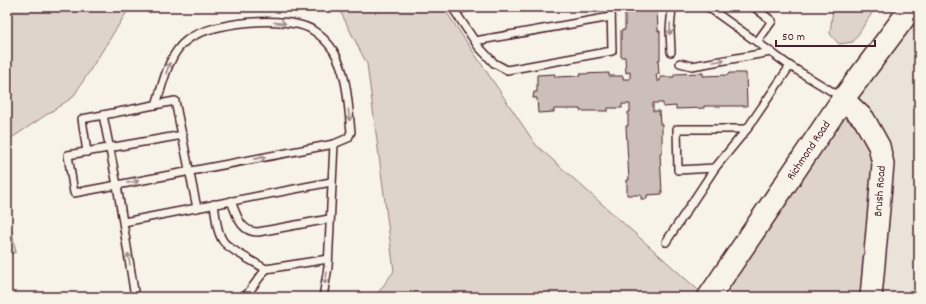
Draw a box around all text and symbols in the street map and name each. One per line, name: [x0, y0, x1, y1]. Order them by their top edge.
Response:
one-way arrow: [273, 19, 286, 26]
one-way arrow: [666, 22, 674, 35]
scale bar: [776, 22, 875, 48]
text: 50 m: [782, 29, 805, 46]
one-way arrow: [712, 57, 725, 65]
one-way arrow: [165, 62, 173, 74]
one-way arrow: [345, 108, 353, 121]
street label: Richmond Road: [783, 118, 835, 184]
one-way arrow: [253, 154, 266, 162]
street label: Brush Road: [870, 165, 891, 217]
one-way arrow: [126, 178, 139, 186]
one-way arrow: [125, 253, 133, 266]
one-way arrow: [322, 271, 330, 284]

